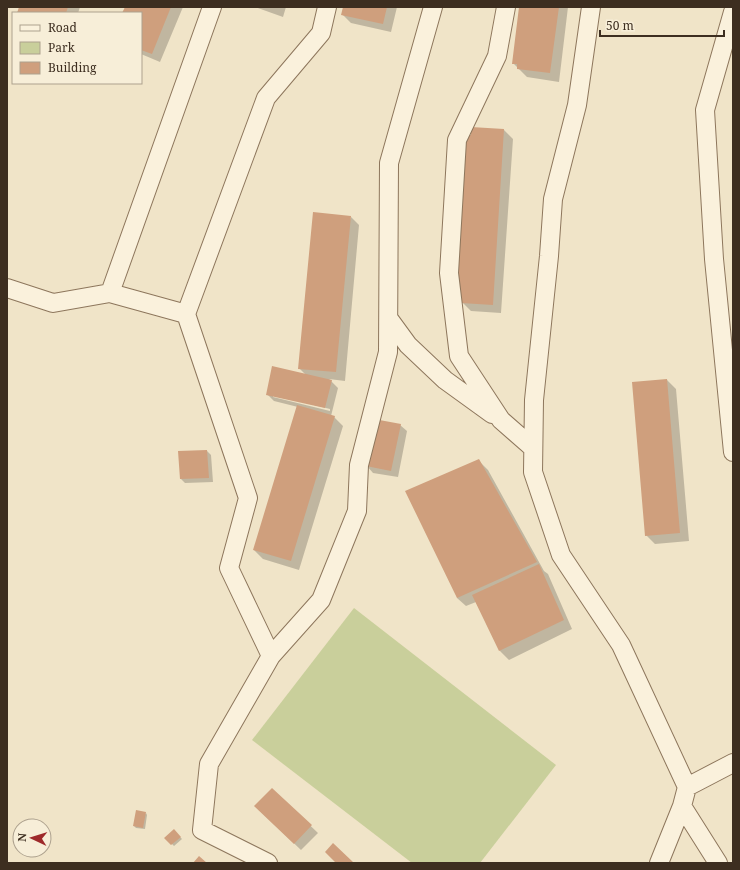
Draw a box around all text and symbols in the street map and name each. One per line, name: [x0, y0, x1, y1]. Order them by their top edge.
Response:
legend: [12, 12, 142, 84]
scale bar: [600, 12, 724, 38]
text: 50 m: [606, 17, 634, 34]
text: Road: [48, 19, 78, 36]
text: Park: [48, 39, 76, 56]
text: Building: [48, 59, 97, 76]
north arrow: [12, 818, 52, 858]
text: N: [14, 832, 29, 842]

